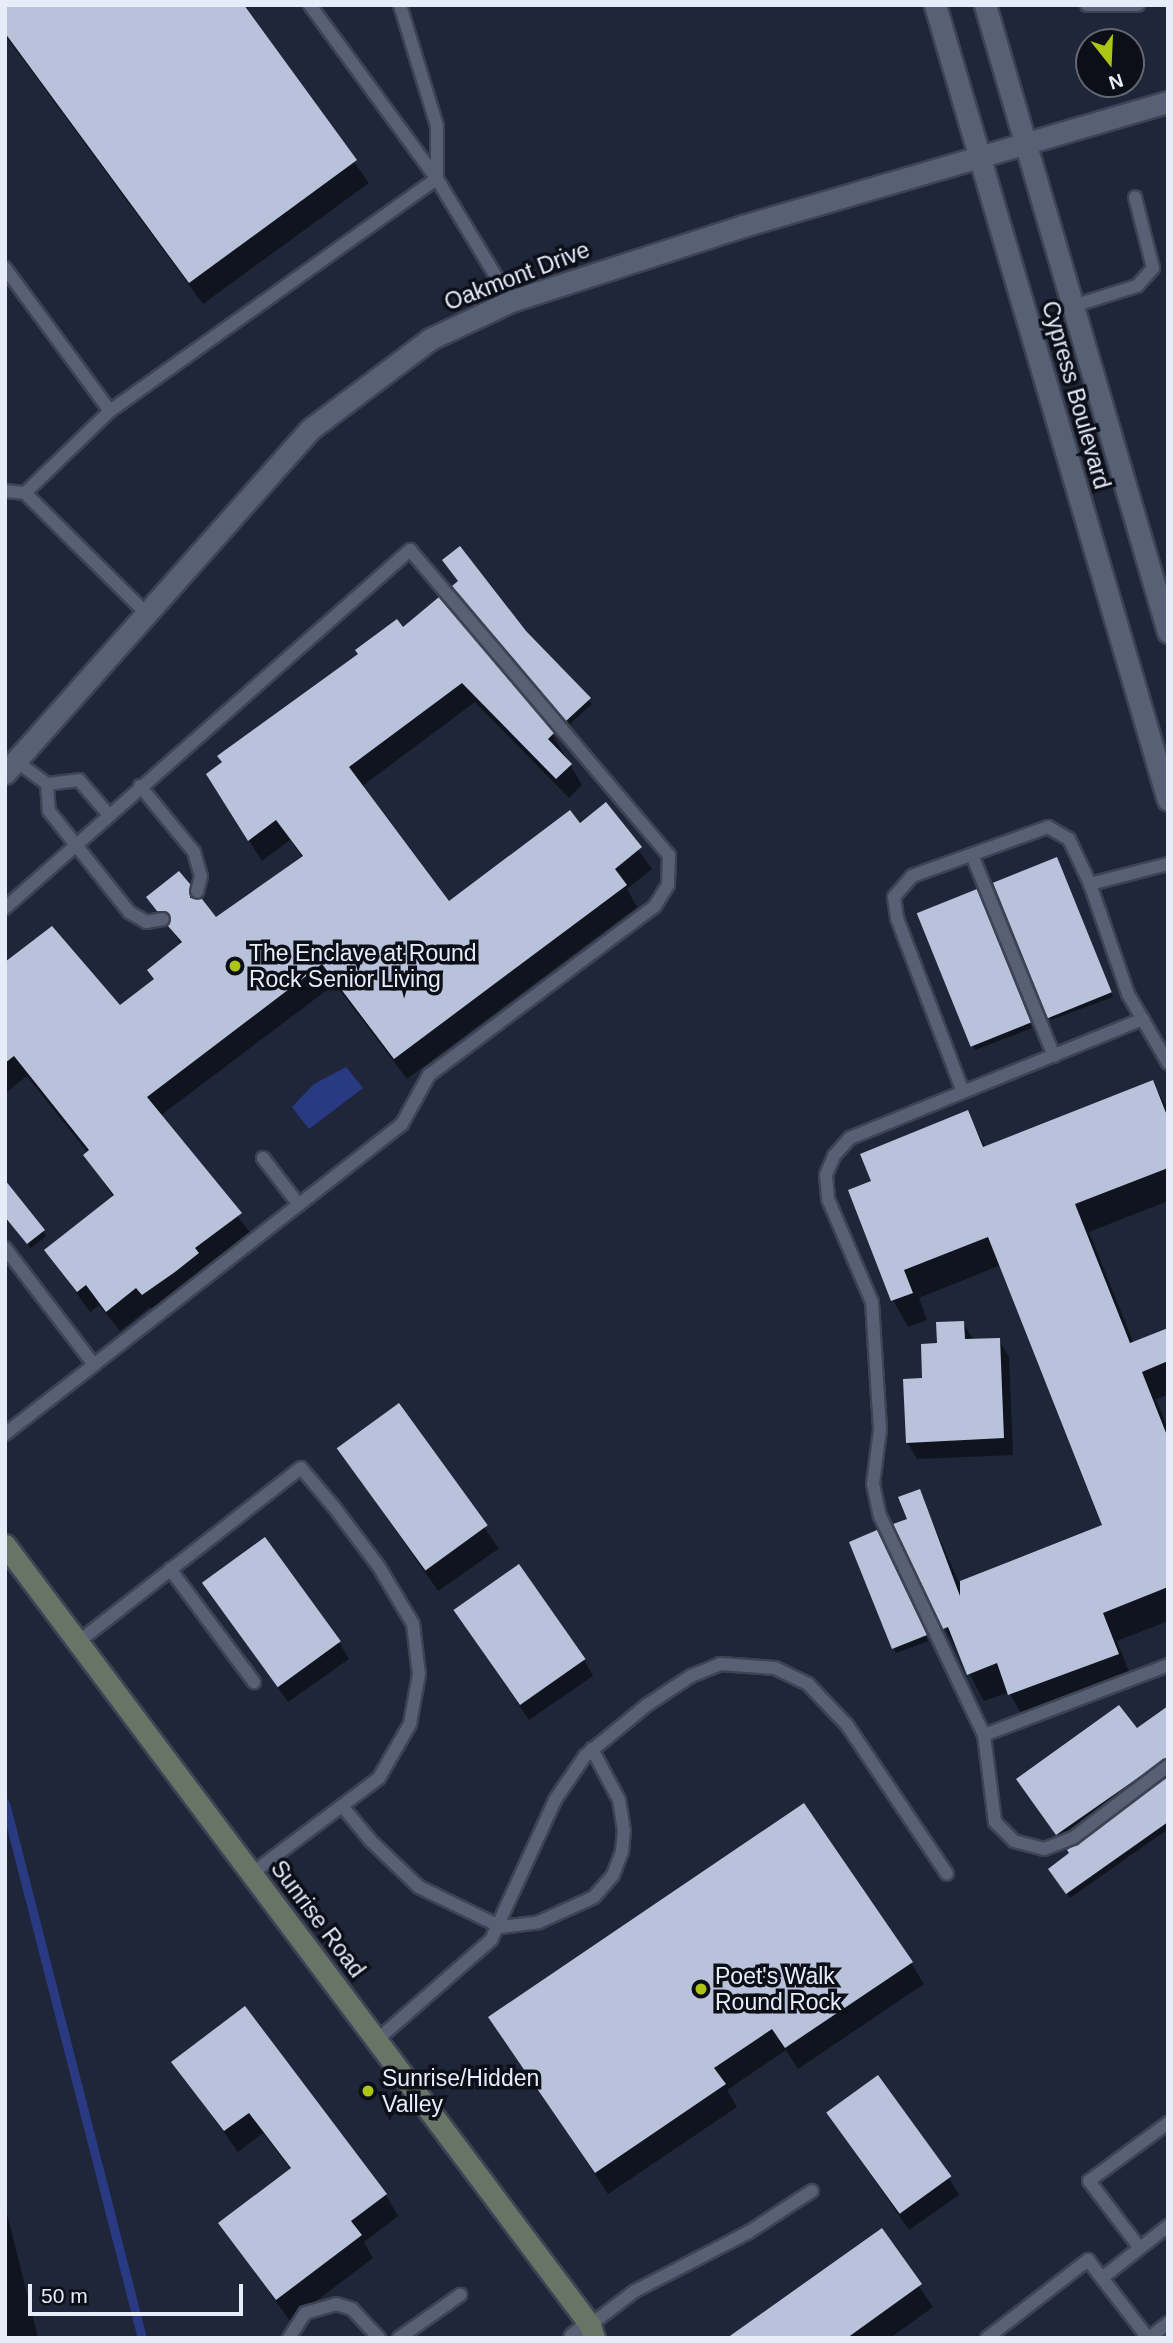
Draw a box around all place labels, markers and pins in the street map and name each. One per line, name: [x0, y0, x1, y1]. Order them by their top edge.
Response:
place label: The Enclave at Round Rock Senior Living: [249, 939, 477, 993]
marker: The Enclave at Round Rock Senior Living: [227, 958, 243, 974]
place label: Poet's Walk Round Rock: [715, 1962, 842, 2016]
marker: Poet's Walk Round Rock: [693, 1981, 709, 1997]
place label: Sunrise/Hidden Valley: [382, 2064, 539, 2118]
marker: Sunrise/Hidden Valley: [360, 2083, 376, 2099]

